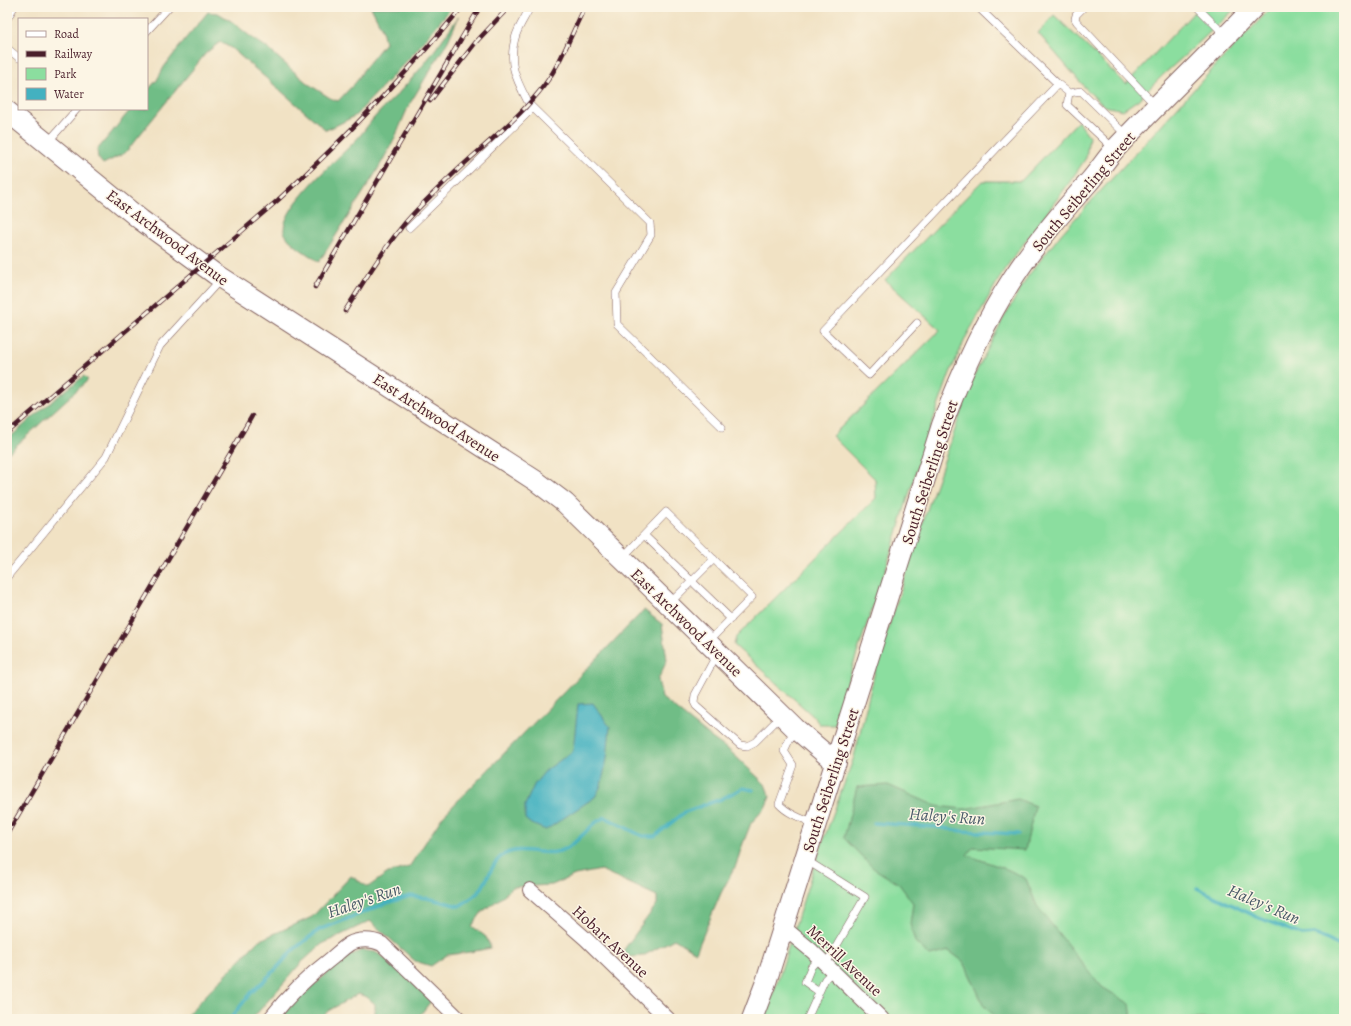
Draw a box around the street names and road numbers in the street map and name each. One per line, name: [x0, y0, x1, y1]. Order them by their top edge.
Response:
street label: South Seiberling Street: [1027, 127, 1141, 256]
street label: East Archwood Avenue: [102, 185, 233, 291]
street label: East Archwood Avenue: [368, 368, 504, 467]
street label: South Seiberling Street: [896, 397, 964, 547]
street label: East Archwood Avenue: [625, 563, 747, 682]
street label: South Seiberling Street: [797, 705, 865, 855]
street label: Hobart Avenue: [567, 900, 653, 983]
street label: Merrill Avenue: [802, 920, 887, 1001]

